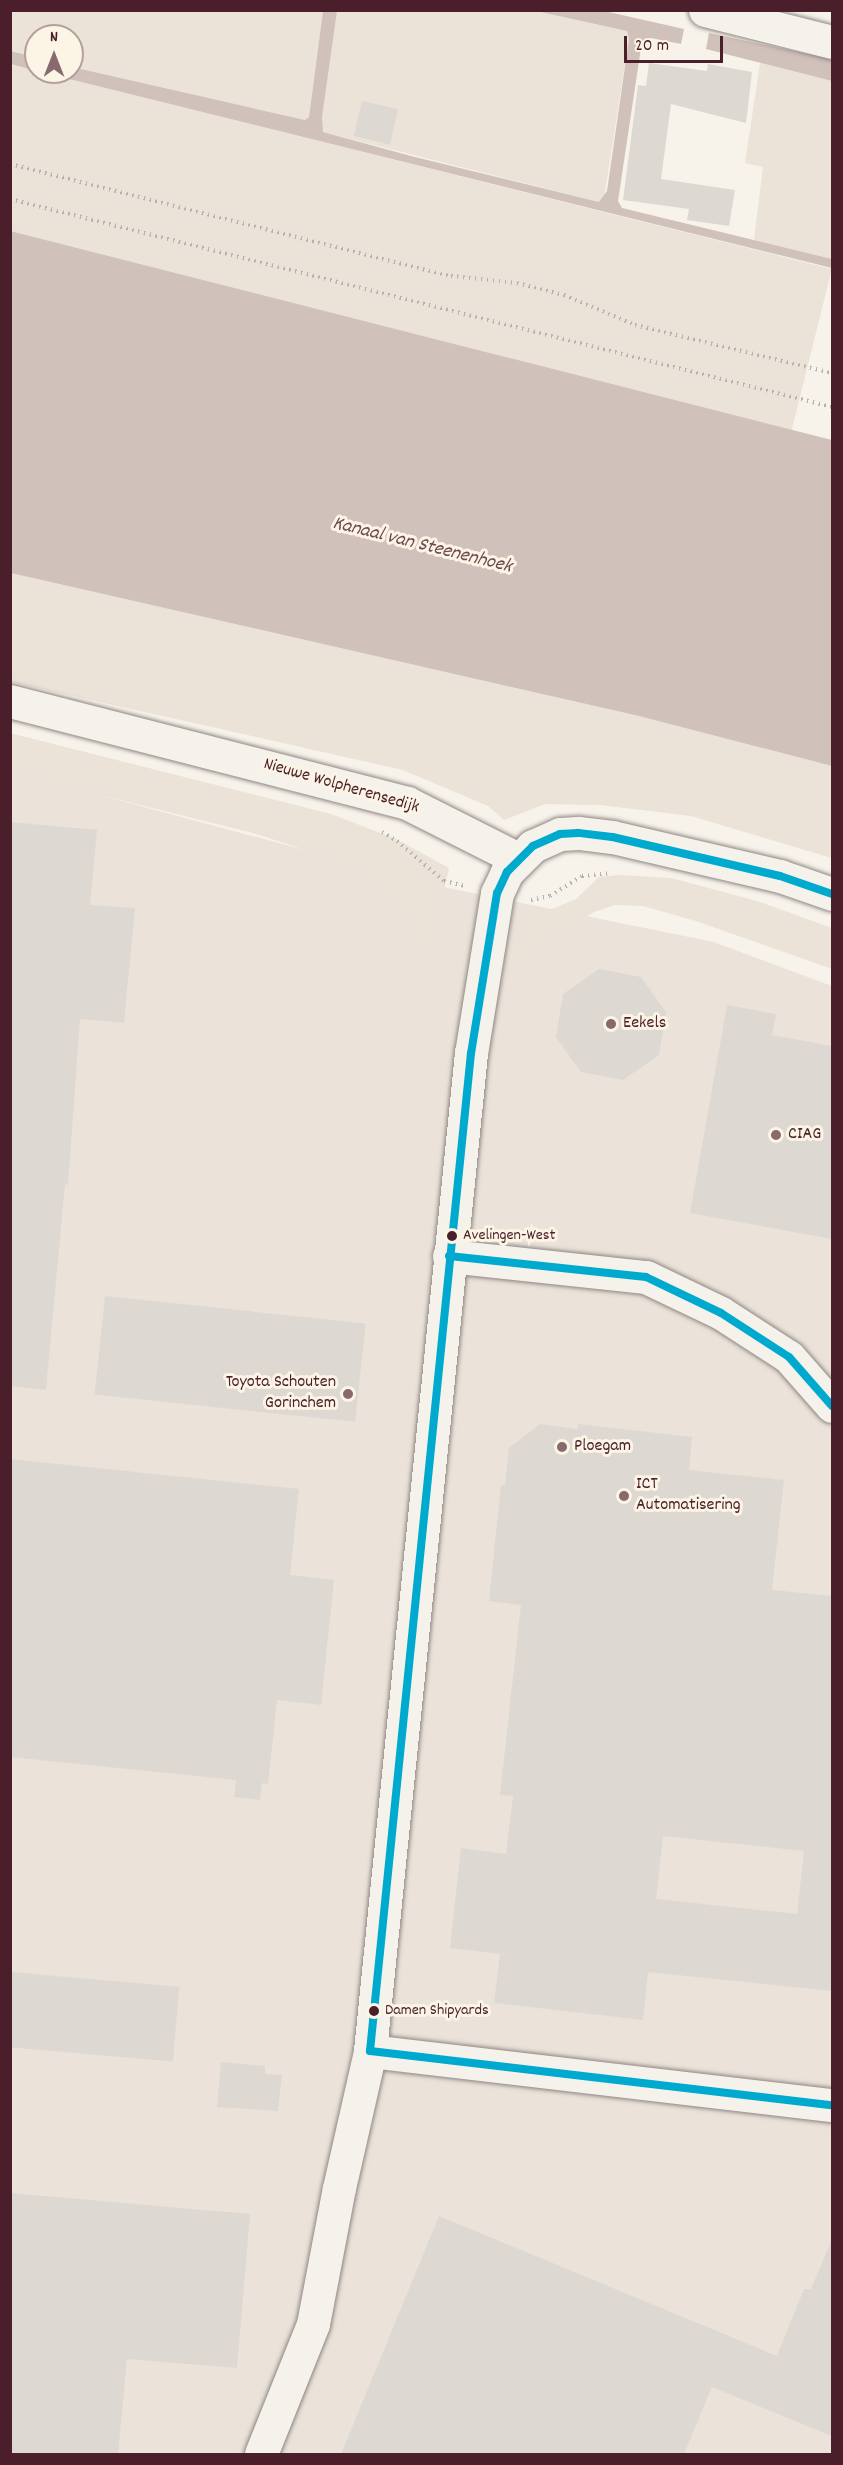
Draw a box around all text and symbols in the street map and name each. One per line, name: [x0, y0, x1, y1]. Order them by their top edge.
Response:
north arrow: [24, 24, 84, 84]
scale bar: [627, 24, 726, 62]
text: N: [50, 26, 58, 49]
text: 20 m: [635, 34, 669, 59]
water label: Kanaal van Steenenhoek: [330, 512, 514, 580]
street label: Nieuwe Wolpherensedijk: [261, 754, 421, 820]
place label: Eekels: [623, 1013, 666, 1035]
marker: Eekels: [604, 1017, 618, 1031]
place label: CIAG: [788, 1124, 821, 1146]
marker: CIAG: [769, 1128, 783, 1142]
place label: Avelingen-West: [463, 1226, 555, 1246]
marker: Avelingen-West: [446, 1230, 458, 1242]
place label: Toyota Schouten Gorinchem: [226, 1373, 336, 1416]
marker: Toyota Schouten Gorinchem: [341, 1387, 355, 1401]
place label: Ploegam: [574, 1436, 631, 1458]
marker: Ploegam: [555, 1440, 569, 1454]
place label: ICT Automatisering: [636, 1475, 741, 1518]
marker: ICT Automatisering: [617, 1489, 631, 1503]
place label: Damen Shipyards: [385, 2001, 489, 2021]
marker: Damen Shipyards: [368, 2005, 380, 2017]

